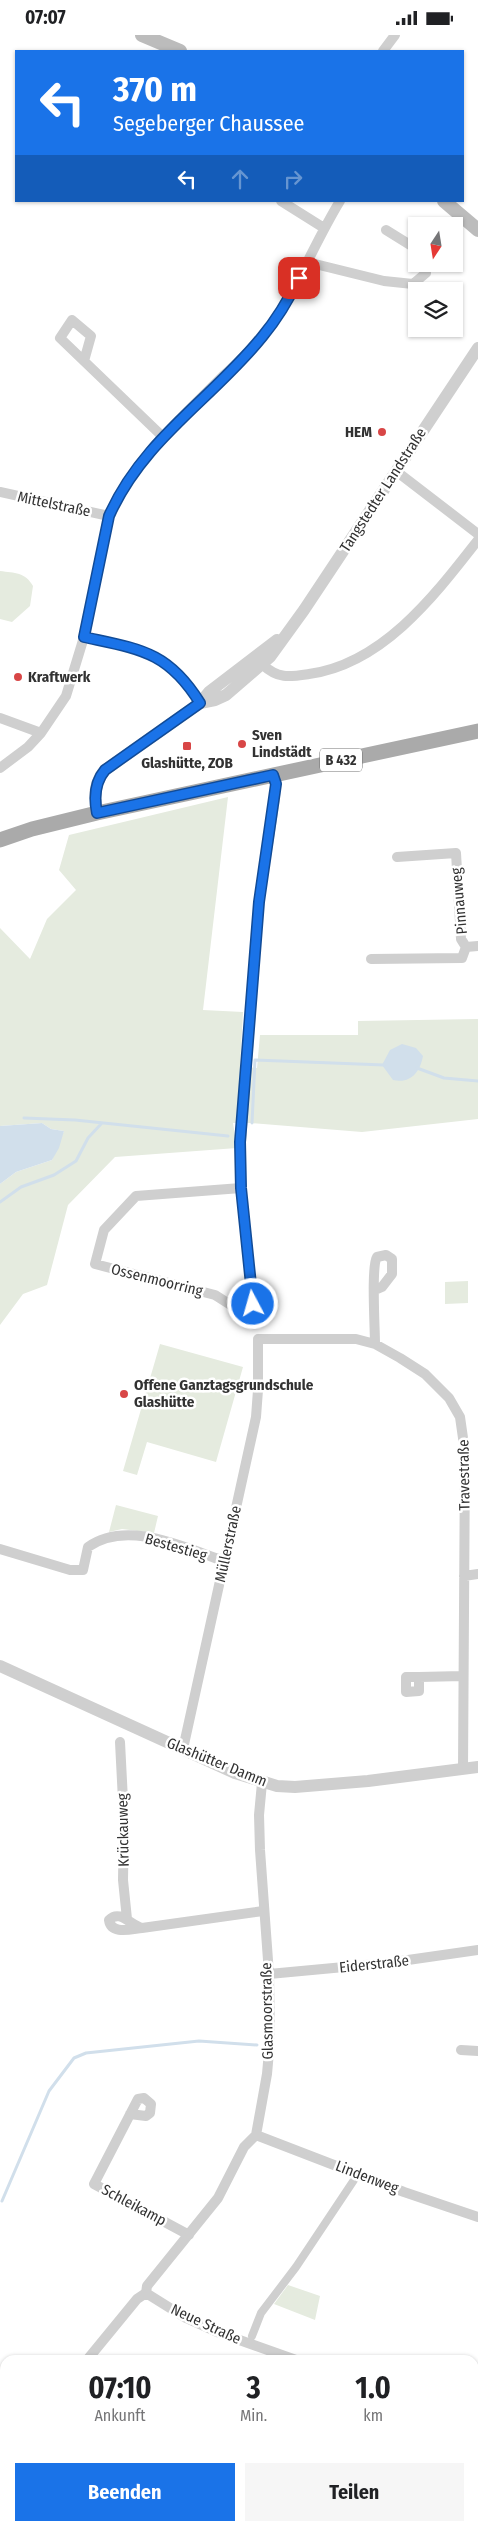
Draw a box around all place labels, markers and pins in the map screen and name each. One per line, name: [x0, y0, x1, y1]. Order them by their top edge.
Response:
pin: [278, 257, 320, 299]
place label: HEM: [345, 423, 372, 441]
marker: HEM: [376, 426, 388, 438]
place label: Kraftwerk: [28, 668, 91, 686]
marker: Kraftwerk: [12, 671, 24, 683]
place label: Sven Lindstädt: [252, 726, 312, 761]
marker: Sven Lindstädt: [236, 738, 248, 750]
marker: Glashütte, ZOB: [181, 740, 193, 752]
place label: Glashütte, ZOB: [141, 754, 233, 772]
place label: Offene Ganztagsgrundschule Glashütte: [134, 1376, 314, 1411]
marker: Offene Ganztagsgrundschule Glashütte: [118, 1388, 130, 1400]

